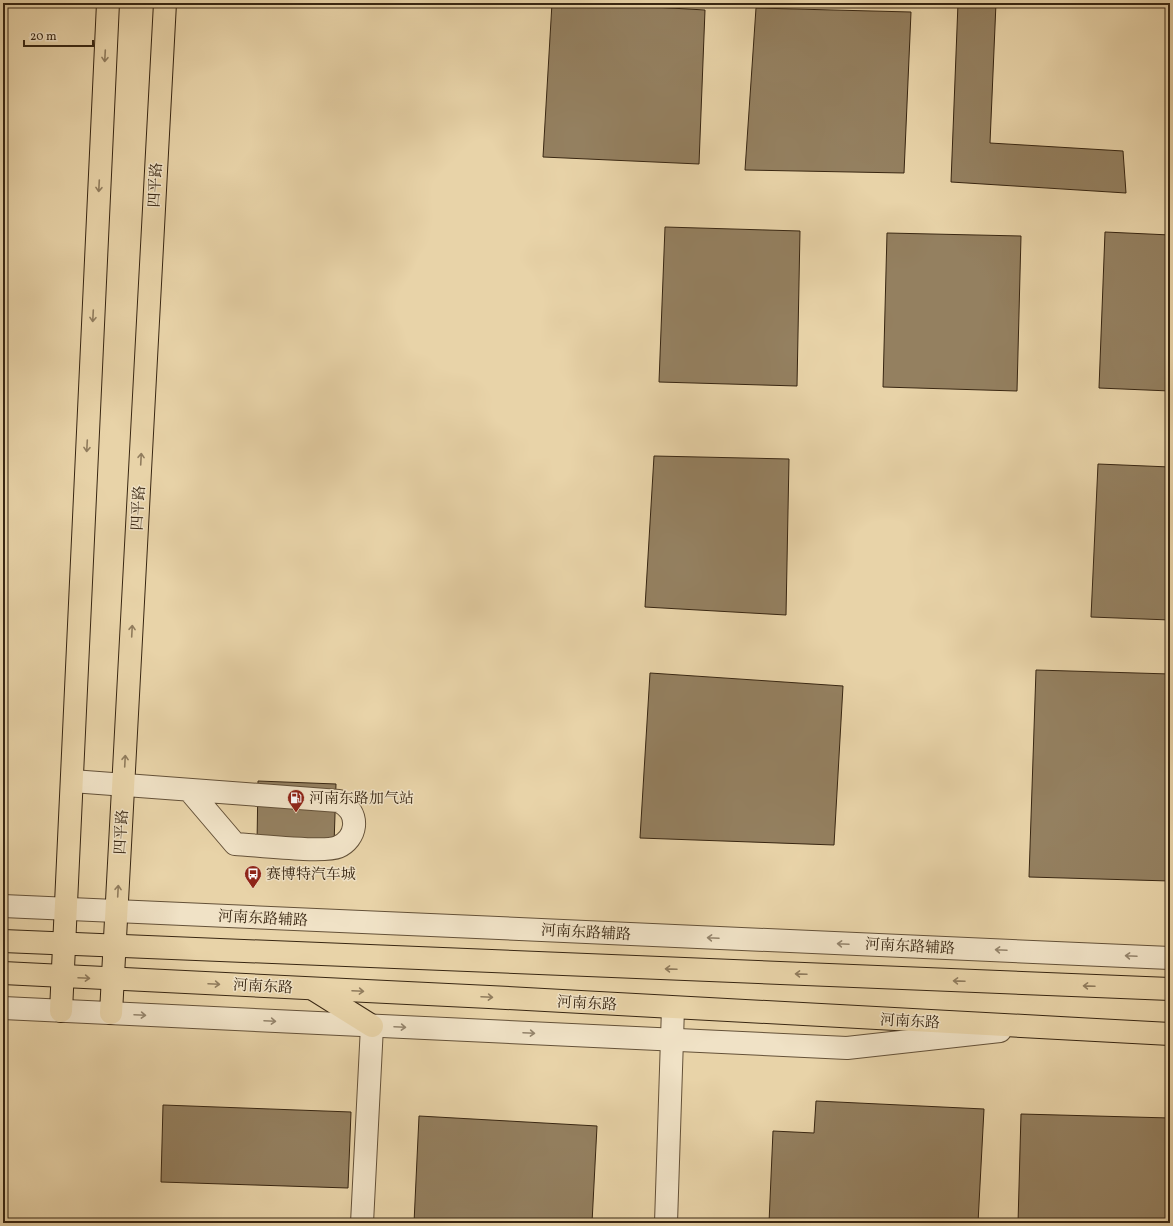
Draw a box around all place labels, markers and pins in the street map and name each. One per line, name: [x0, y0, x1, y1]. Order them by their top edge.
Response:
fuel station icon: 河南东路加气站: [286, 788, 306, 813]
place label: 河南东路加气站: [309, 789, 414, 810]
bus stop icon: 赛博特汽车城: [243, 864, 263, 889]
place label: 赛博特汽车城: [266, 865, 356, 886]

